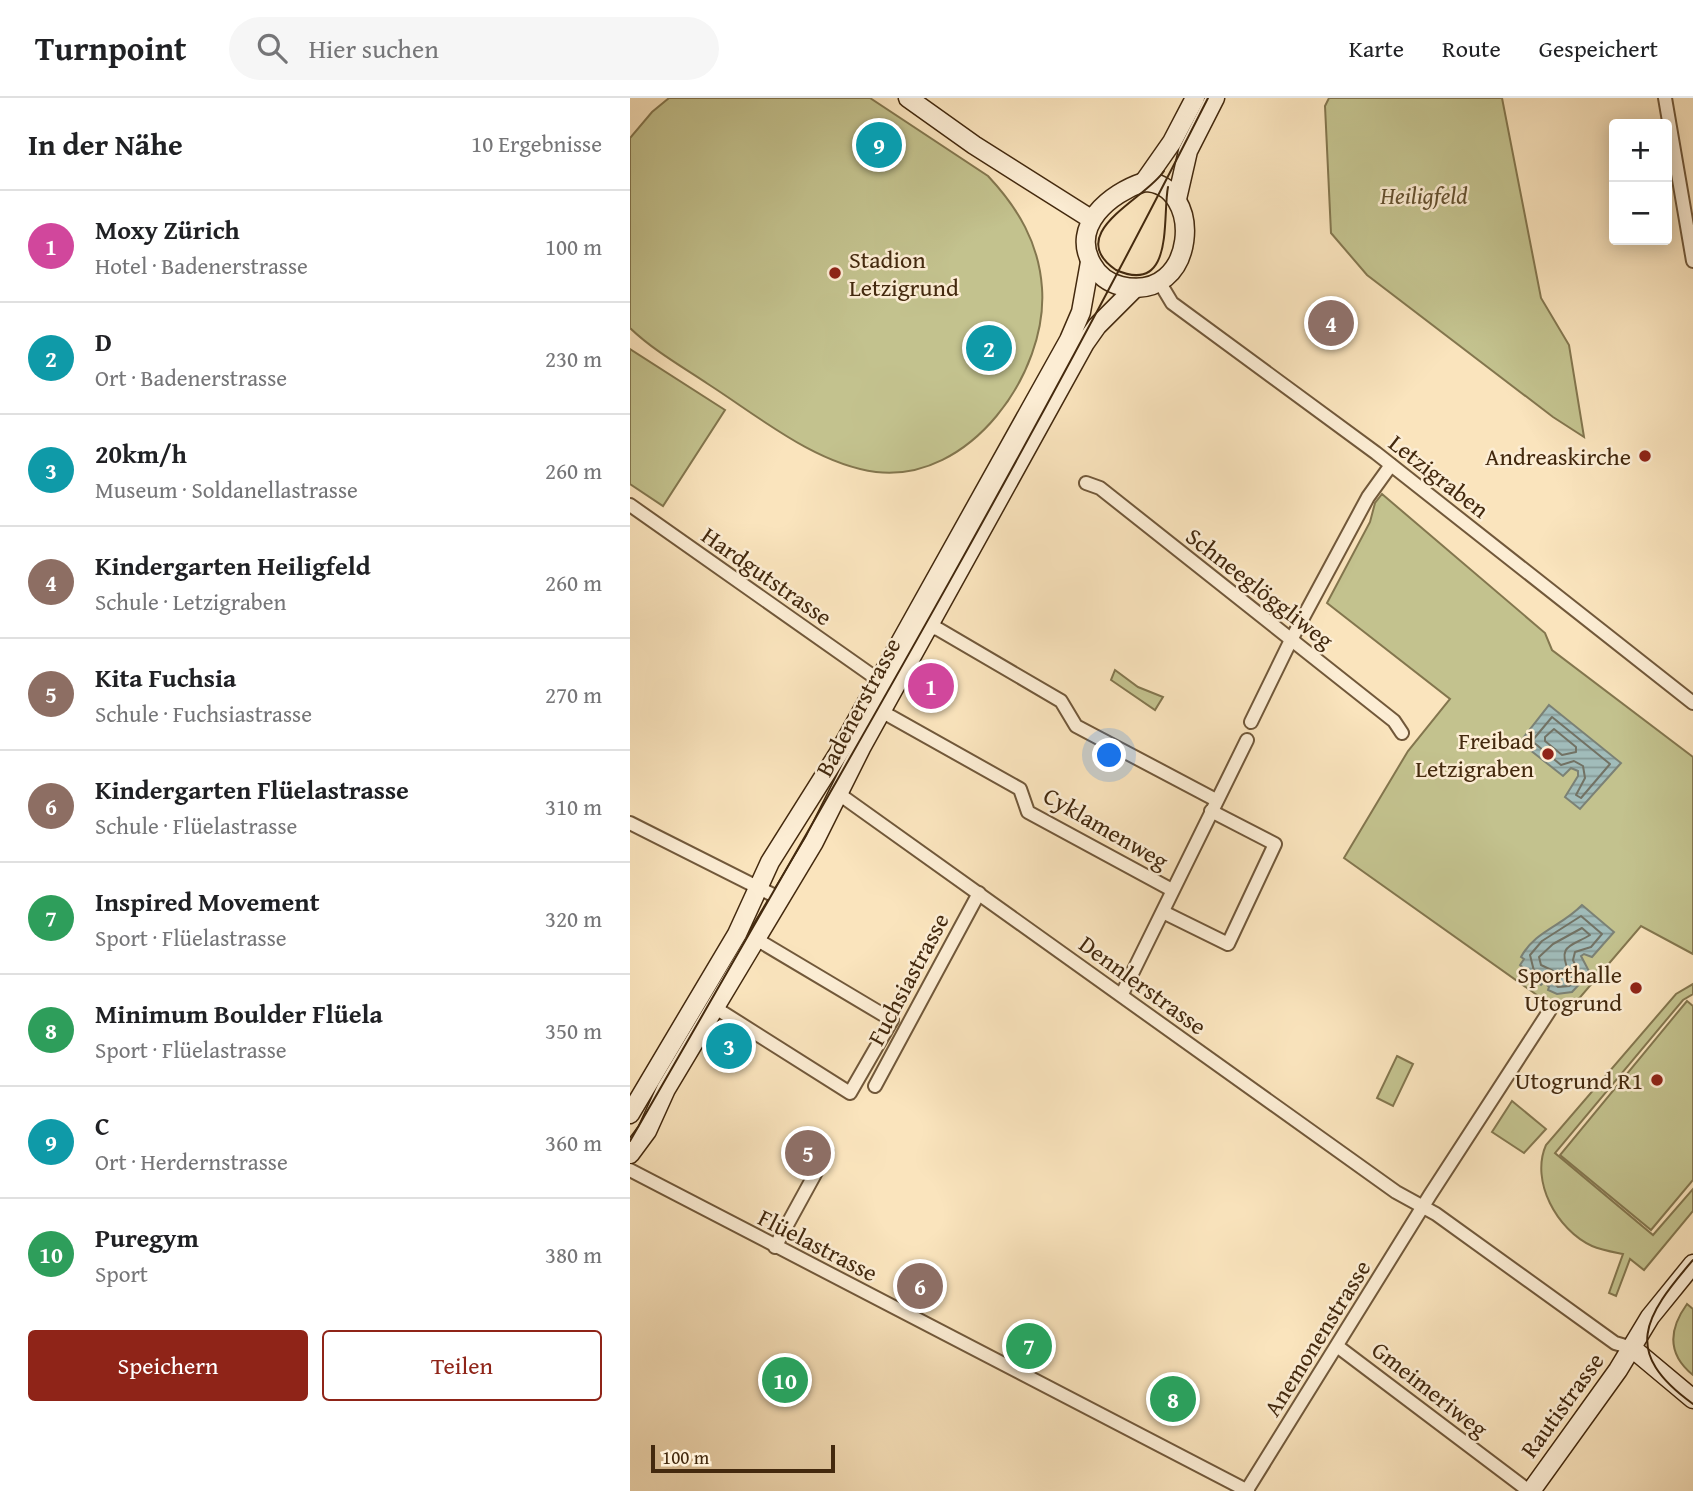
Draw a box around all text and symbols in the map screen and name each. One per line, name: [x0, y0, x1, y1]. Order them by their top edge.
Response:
search box: [229, 17, 719, 80]
text: Turnpoint: [35, 24, 187, 72]
icon: search: [253, 29, 291, 67]
text: Hier suchen: [309, 29, 439, 68]
text: Karte: [1349, 31, 1404, 66]
text: Route: [1442, 31, 1501, 66]
text: Gespeichert: [1539, 31, 1658, 66]
pin: 9: [856, 119, 902, 171]
map controls: [1609, 119, 1672, 245]
button: +: [1609, 119, 1672, 182]
text: In der Nähe: [28, 122, 183, 166]
text: 10 Ergebnisse: [471, 127, 602, 160]
park label: Heiligfeld: [1379, 178, 1468, 213]
button: −: [1609, 182, 1672, 245]
text: Moxy Zürich: [95, 210, 240, 249]
text: 1: [45, 230, 57, 263]
text: 100 m: [545, 230, 602, 263]
place label: Stadion Letzigrund: [849, 242, 959, 305]
text: Hotel · Badenerstrasse: [95, 249, 308, 282]
marker: Stadion Letzigrund: [827, 265, 843, 281]
pin: 4: [1308, 297, 1354, 349]
text: D: [95, 322, 112, 361]
pin: 2: [966, 322, 1012, 374]
text: 2: [45, 342, 57, 375]
text: 230 m: [545, 342, 602, 375]
text: Ort · Badenerstrasse: [95, 361, 287, 394]
street label: Letzigraben: [1381, 426, 1497, 527]
text: 20km/h: [95, 434, 187, 473]
place label: Andreaskirche: [1485, 439, 1631, 474]
marker: Andreaskirche: [1637, 448, 1653, 464]
text: 3: [45, 454, 57, 487]
text: 260 m: [545, 454, 602, 487]
text: Museum · Soldanellastrasse: [95, 473, 358, 506]
street label: Hardgutstrasse: [695, 518, 839, 634]
street label: Schneeglöggliweg: [1178, 519, 1342, 657]
text: Kindergarten Heiligfeld: [95, 546, 371, 585]
text: 4: [45, 566, 57, 599]
text: 260 m: [545, 566, 602, 599]
text: Schule · Letzigraben: [95, 585, 286, 618]
street label: Badenerstrasse: [807, 631, 909, 783]
text: Kita Fuchsia: [95, 658, 236, 697]
pin: 1: [908, 660, 954, 712]
text: 5: [45, 678, 57, 711]
text: 270 m: [545, 678, 602, 711]
text: Schule · Fuchsiastrasse: [95, 697, 312, 730]
place label: Freibad Letzigraben: [1415, 723, 1535, 786]
your location: [1092, 738, 1126, 772]
marker: Freibad Letzigraben: [1540, 746, 1556, 762]
text: Kindergarten Flüelastrasse: [95, 770, 409, 809]
street label: Cyklamenweg: [1037, 778, 1175, 878]
text: 6: [45, 790, 57, 823]
text: 310 m: [545, 790, 602, 823]
text: Schule · Flüelastrasse: [95, 809, 297, 842]
text: Inspired Movement: [95, 882, 320, 921]
text: 7: [45, 902, 57, 935]
text: 320 m: [545, 902, 602, 935]
street label: Fuchsiastrasse: [858, 907, 958, 1051]
text: Sport · Flüelastrasse: [95, 921, 287, 954]
street label: Dennlerstrasse: [1072, 927, 1214, 1043]
place label: Sporthalle Utogrund: [1517, 957, 1622, 1020]
marker: Sporthalle Utogrund: [1628, 980, 1644, 996]
text: Minimum Boulder Flüela: [95, 994, 383, 1033]
text: 8: [45, 1014, 57, 1047]
text: 350 m: [545, 1014, 602, 1047]
pin: 3: [706, 1020, 752, 1072]
text: Sport · Flüelastrasse: [95, 1033, 287, 1066]
place label: Utogrund R1: [1515, 1063, 1643, 1098]
marker: Utogrund R1: [1649, 1072, 1665, 1088]
text: C: [95, 1106, 110, 1145]
text: 9: [45, 1126, 57, 1159]
text: 360 m: [545, 1126, 602, 1159]
pin: 5: [785, 1127, 831, 1179]
text: Ort · Herdernstrasse: [95, 1145, 288, 1178]
street label: Flüelastrasse: [752, 1200, 884, 1290]
text: Puregym: [95, 1218, 199, 1257]
text: 10: [39, 1238, 63, 1271]
text: 380 m: [545, 1238, 602, 1271]
street label: Anemonenstrasse: [1255, 1253, 1379, 1423]
text: Sport: [95, 1257, 148, 1290]
pin: 6: [897, 1260, 943, 1312]
pin: 7: [1006, 1320, 1052, 1372]
button: Speichern: [28, 1330, 308, 1401]
button: Teilen: [322, 1330, 602, 1401]
street label: Gmeimeriweg: [1364, 1332, 1496, 1446]
street label: Rautistrasse: [1512, 1345, 1612, 1465]
pin: 10: [762, 1354, 808, 1406]
pin: 8: [1150, 1373, 1196, 1425]
scale bar: [651, 1442, 835, 1474]
text: 100 m: [662, 1443, 709, 1471]

